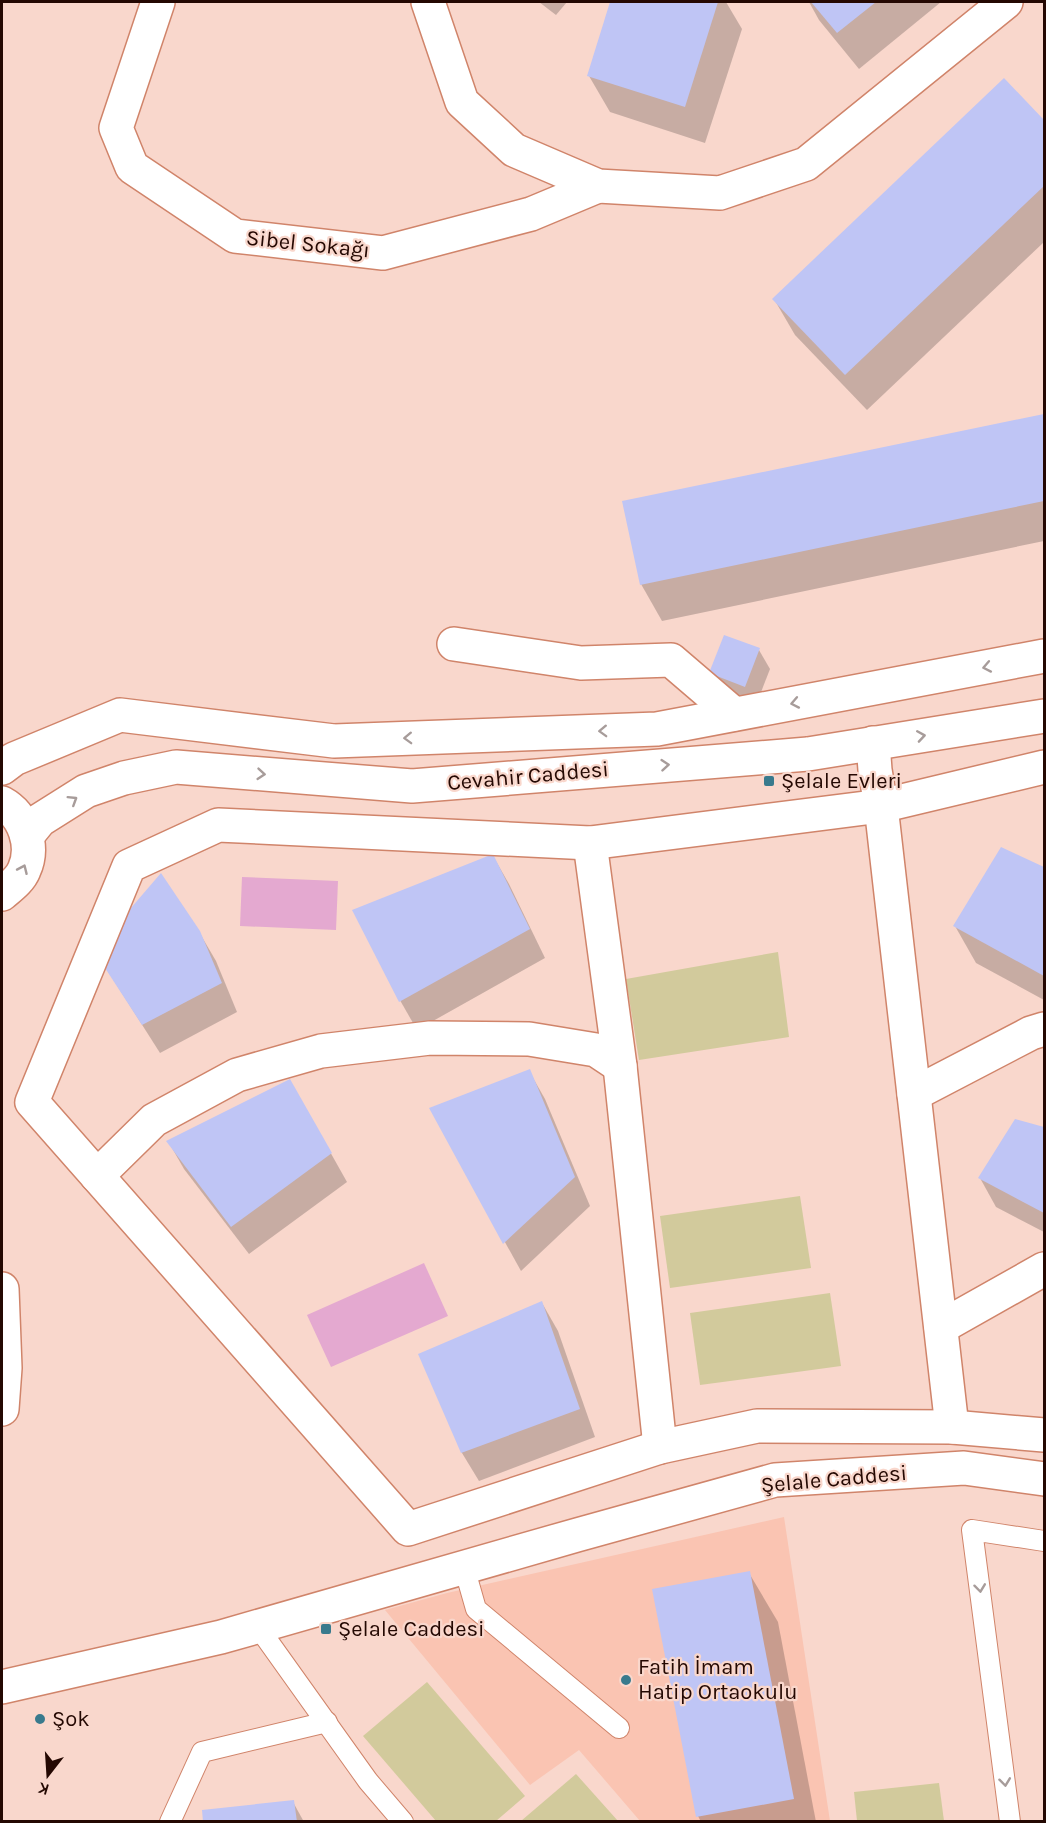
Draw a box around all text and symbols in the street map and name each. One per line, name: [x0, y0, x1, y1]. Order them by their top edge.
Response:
street label: Sibel Sokağı: [245, 225, 371, 263]
one-way arrow: [982, 660, 992, 673]
one-way arrow: [791, 696, 801, 709]
one-way arrow: [598, 725, 607, 737]
one-way arrow: [917, 730, 926, 742]
one-way arrow: [403, 732, 412, 744]
street label: Cevahir Caddesi: [446, 756, 610, 796]
one-way arrow: [661, 759, 670, 772]
one-way arrow: [257, 767, 266, 780]
place label: Şelale Evleri: [781, 768, 902, 794]
marker: Şelale Evleri: [762, 774, 776, 788]
one-way arrow: [66, 796, 77, 807]
one-way arrow: [16, 864, 28, 875]
street label: Şelale Caddesi: [760, 1460, 908, 1498]
one-way arrow: [973, 1584, 985, 1593]
place label: Şelale Caddesi: [338, 1616, 485, 1642]
marker: Şelale Caddesi: [319, 1622, 333, 1636]
place label: Fatih İmam Hatip Ortaokulu: [638, 1654, 798, 1705]
marker: Fatih İmam Hatip Ortaokulu: [619, 1673, 633, 1687]
place label: Şok: [52, 1706, 90, 1732]
marker: Şok: [33, 1712, 47, 1726]
north arrow: [18, 1745, 78, 1805]
one-way arrow: [999, 1777, 1011, 1786]
text: K: [35, 1778, 52, 1799]

